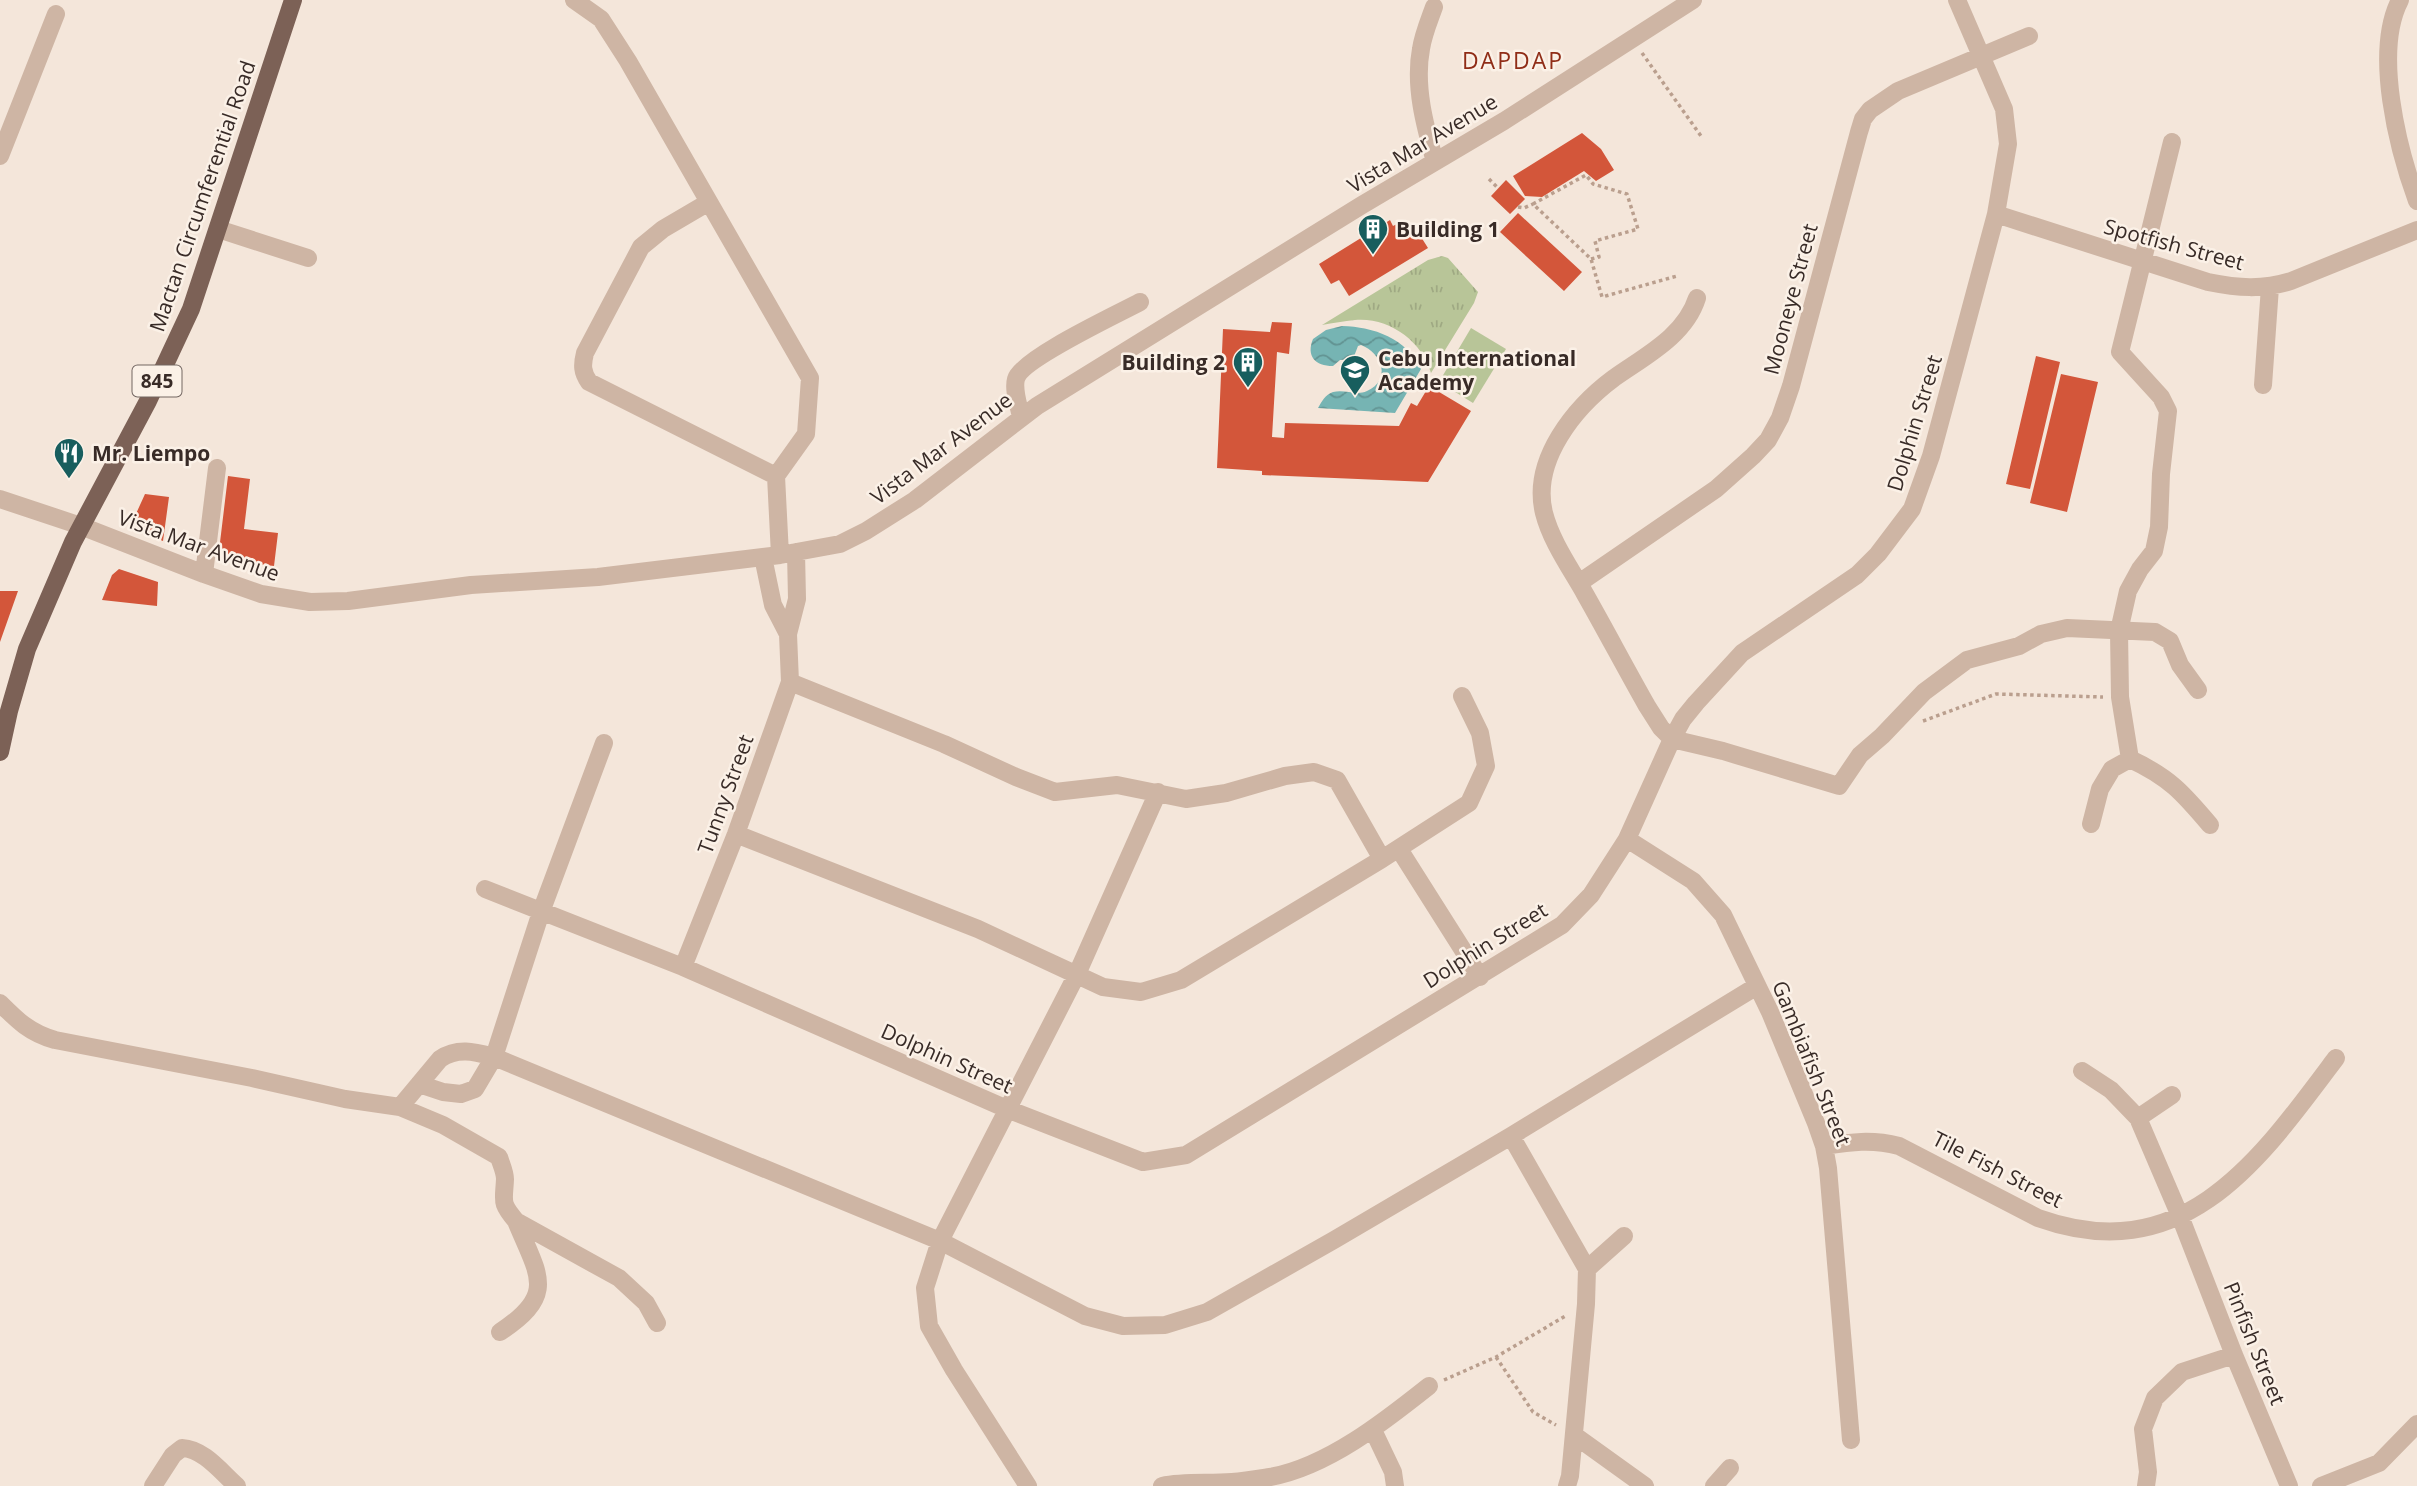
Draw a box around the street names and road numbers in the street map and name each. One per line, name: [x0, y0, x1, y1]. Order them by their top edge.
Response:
street label: Mactan Circumferential Road: [142, 57, 262, 335]
street label: Vista Mar Avenue: [1342, 87, 1502, 199]
street label: Spotfish Street: [2101, 212, 2247, 276]
street label: Mooneye Street: [1756, 220, 1824, 378]
street label: Dolphin Street: [1880, 351, 1948, 495]
road number: 845: [132, 366, 182, 396]
street label: Vista Mar Avenue: [865, 386, 1017, 510]
street label: Vista Mar Avenue: [114, 503, 284, 587]
street label: Tunny Street: [690, 731, 760, 857]
street label: Dolphin Street: [1418, 896, 1552, 994]
street label: Gambiafish Street: [1766, 976, 1858, 1150]
street label: Dolphin Street: [877, 1016, 1017, 1100]
street label: Tile Fish Street: [1928, 1124, 2068, 1214]
street label: Pinfish Street: [2218, 1277, 2292, 1409]

